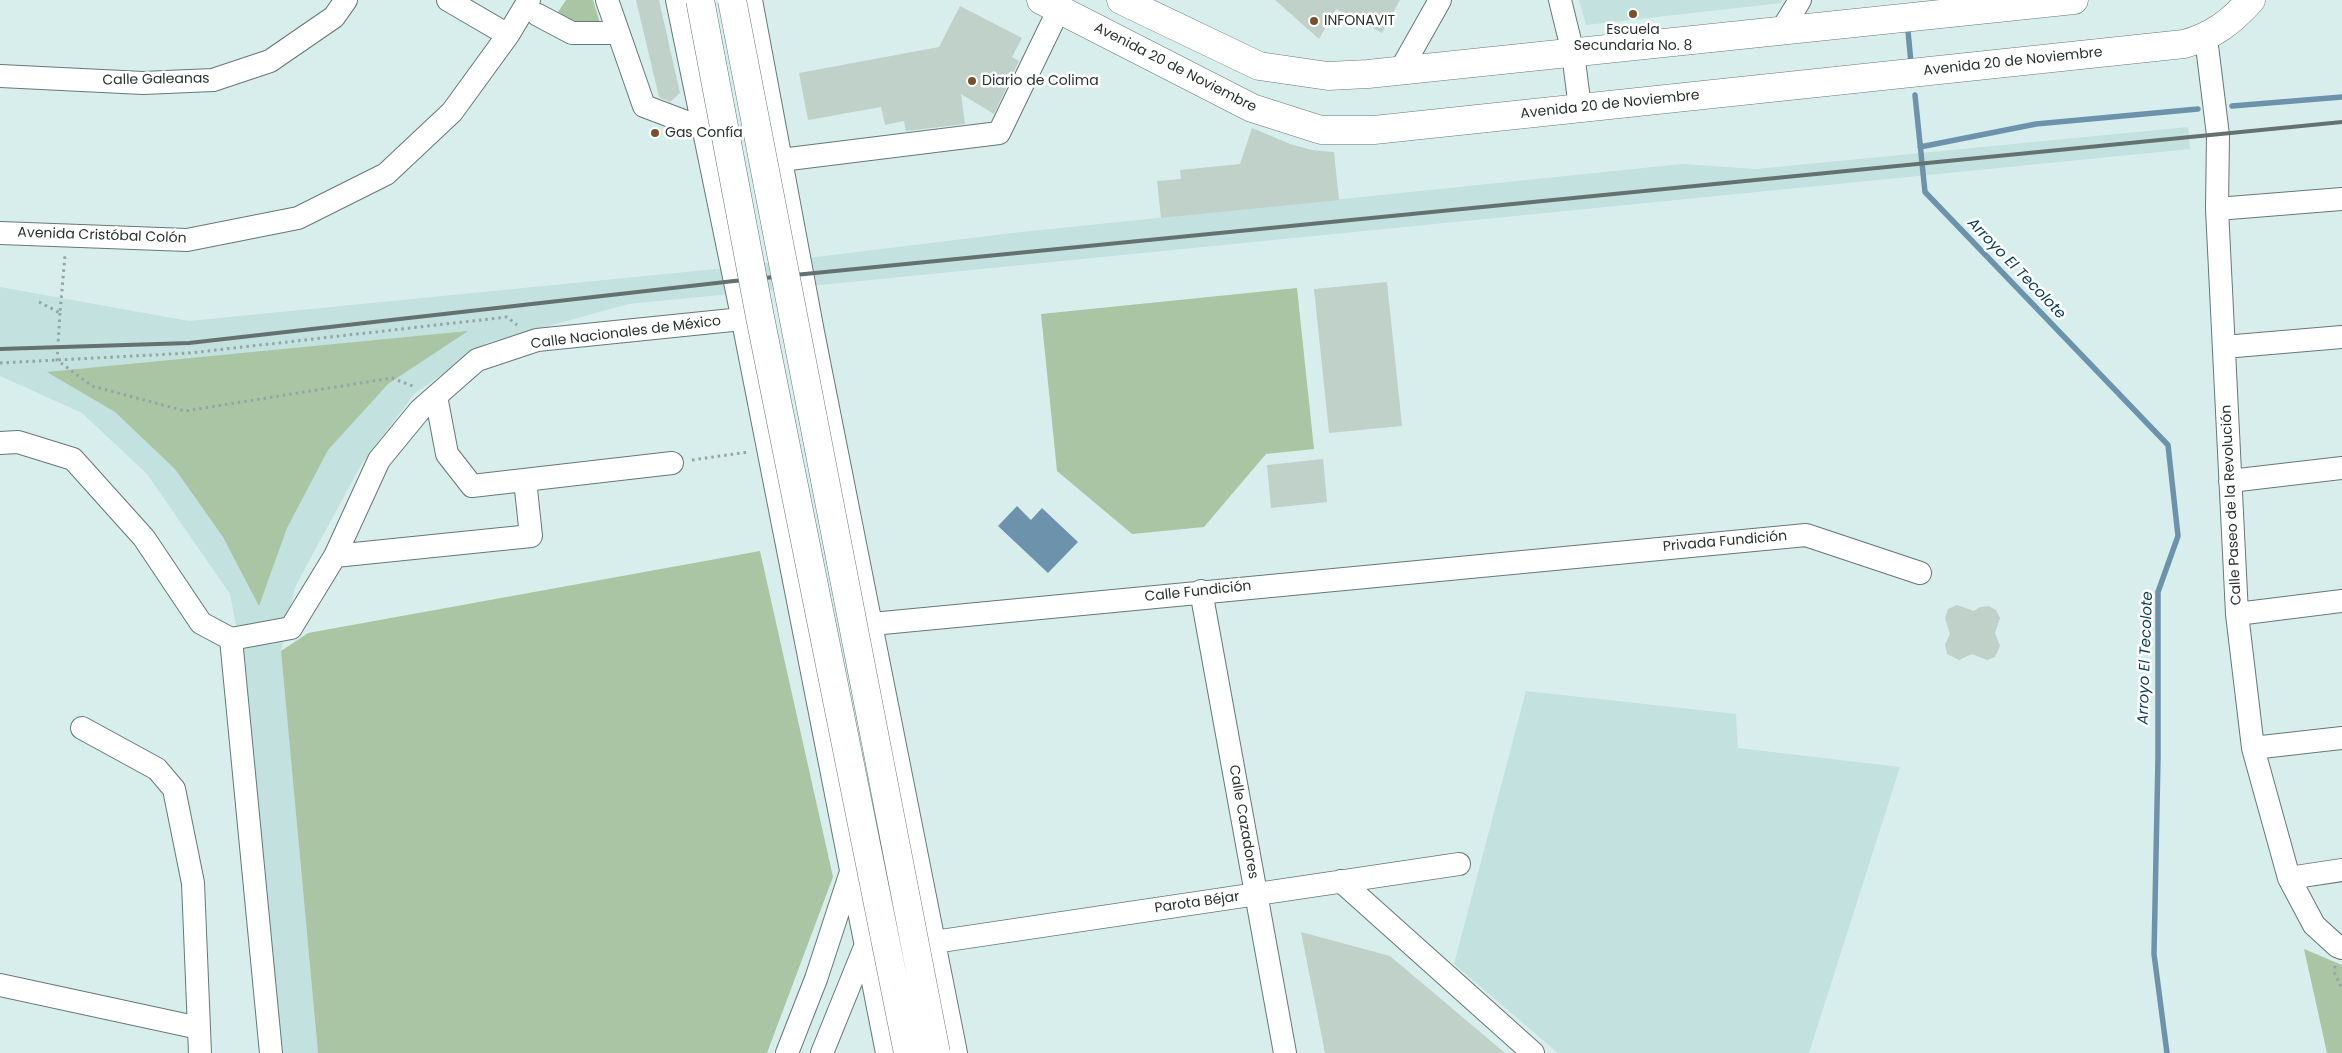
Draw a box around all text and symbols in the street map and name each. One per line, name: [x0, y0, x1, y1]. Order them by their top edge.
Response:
marker: Escuela Secundaria No. 8: [1627, 8, 1639, 20]
place label: INFONAVIT: [1324, 13, 1395, 29]
marker: INFONAVIT: [1308, 15, 1320, 27]
street label: Avenida 20 de Noviembre: [1091, 20, 1259, 116]
place label: Escuela Secundaria No. 8: [1574, 22, 1692, 54]
street label: Avenida 20 de Noviembre: [1923, 44, 2103, 80]
street label: Calle Galeanas: [102, 71, 210, 89]
place label: Diario de Colima: [982, 73, 1099, 89]
marker: Diario de Colima: [966, 75, 978, 87]
street label: Avenida 20 de Noviembre: [1520, 87, 1700, 123]
place label: Gas Confía: [665, 125, 743, 141]
marker: Gas Confía: [649, 127, 661, 139]
water label: Arroyo El Tecolote: [1963, 215, 2069, 323]
street label: Avenida Cristóbal Colón: [17, 225, 187, 247]
street label: Calle Nacionales de México: [530, 313, 722, 353]
street label: Calle Paseo de la Revolución: [2218, 404, 2246, 606]
street label: Privada Fundición: [1662, 528, 1788, 556]
street label: Calle Fundición: [1144, 578, 1252, 606]
water label: Arroyo El Tecolote: [2135, 591, 2157, 725]
street label: Calle Cazadores: [1225, 764, 1261, 880]
street label: Parota Béjar: [1154, 889, 1240, 917]

